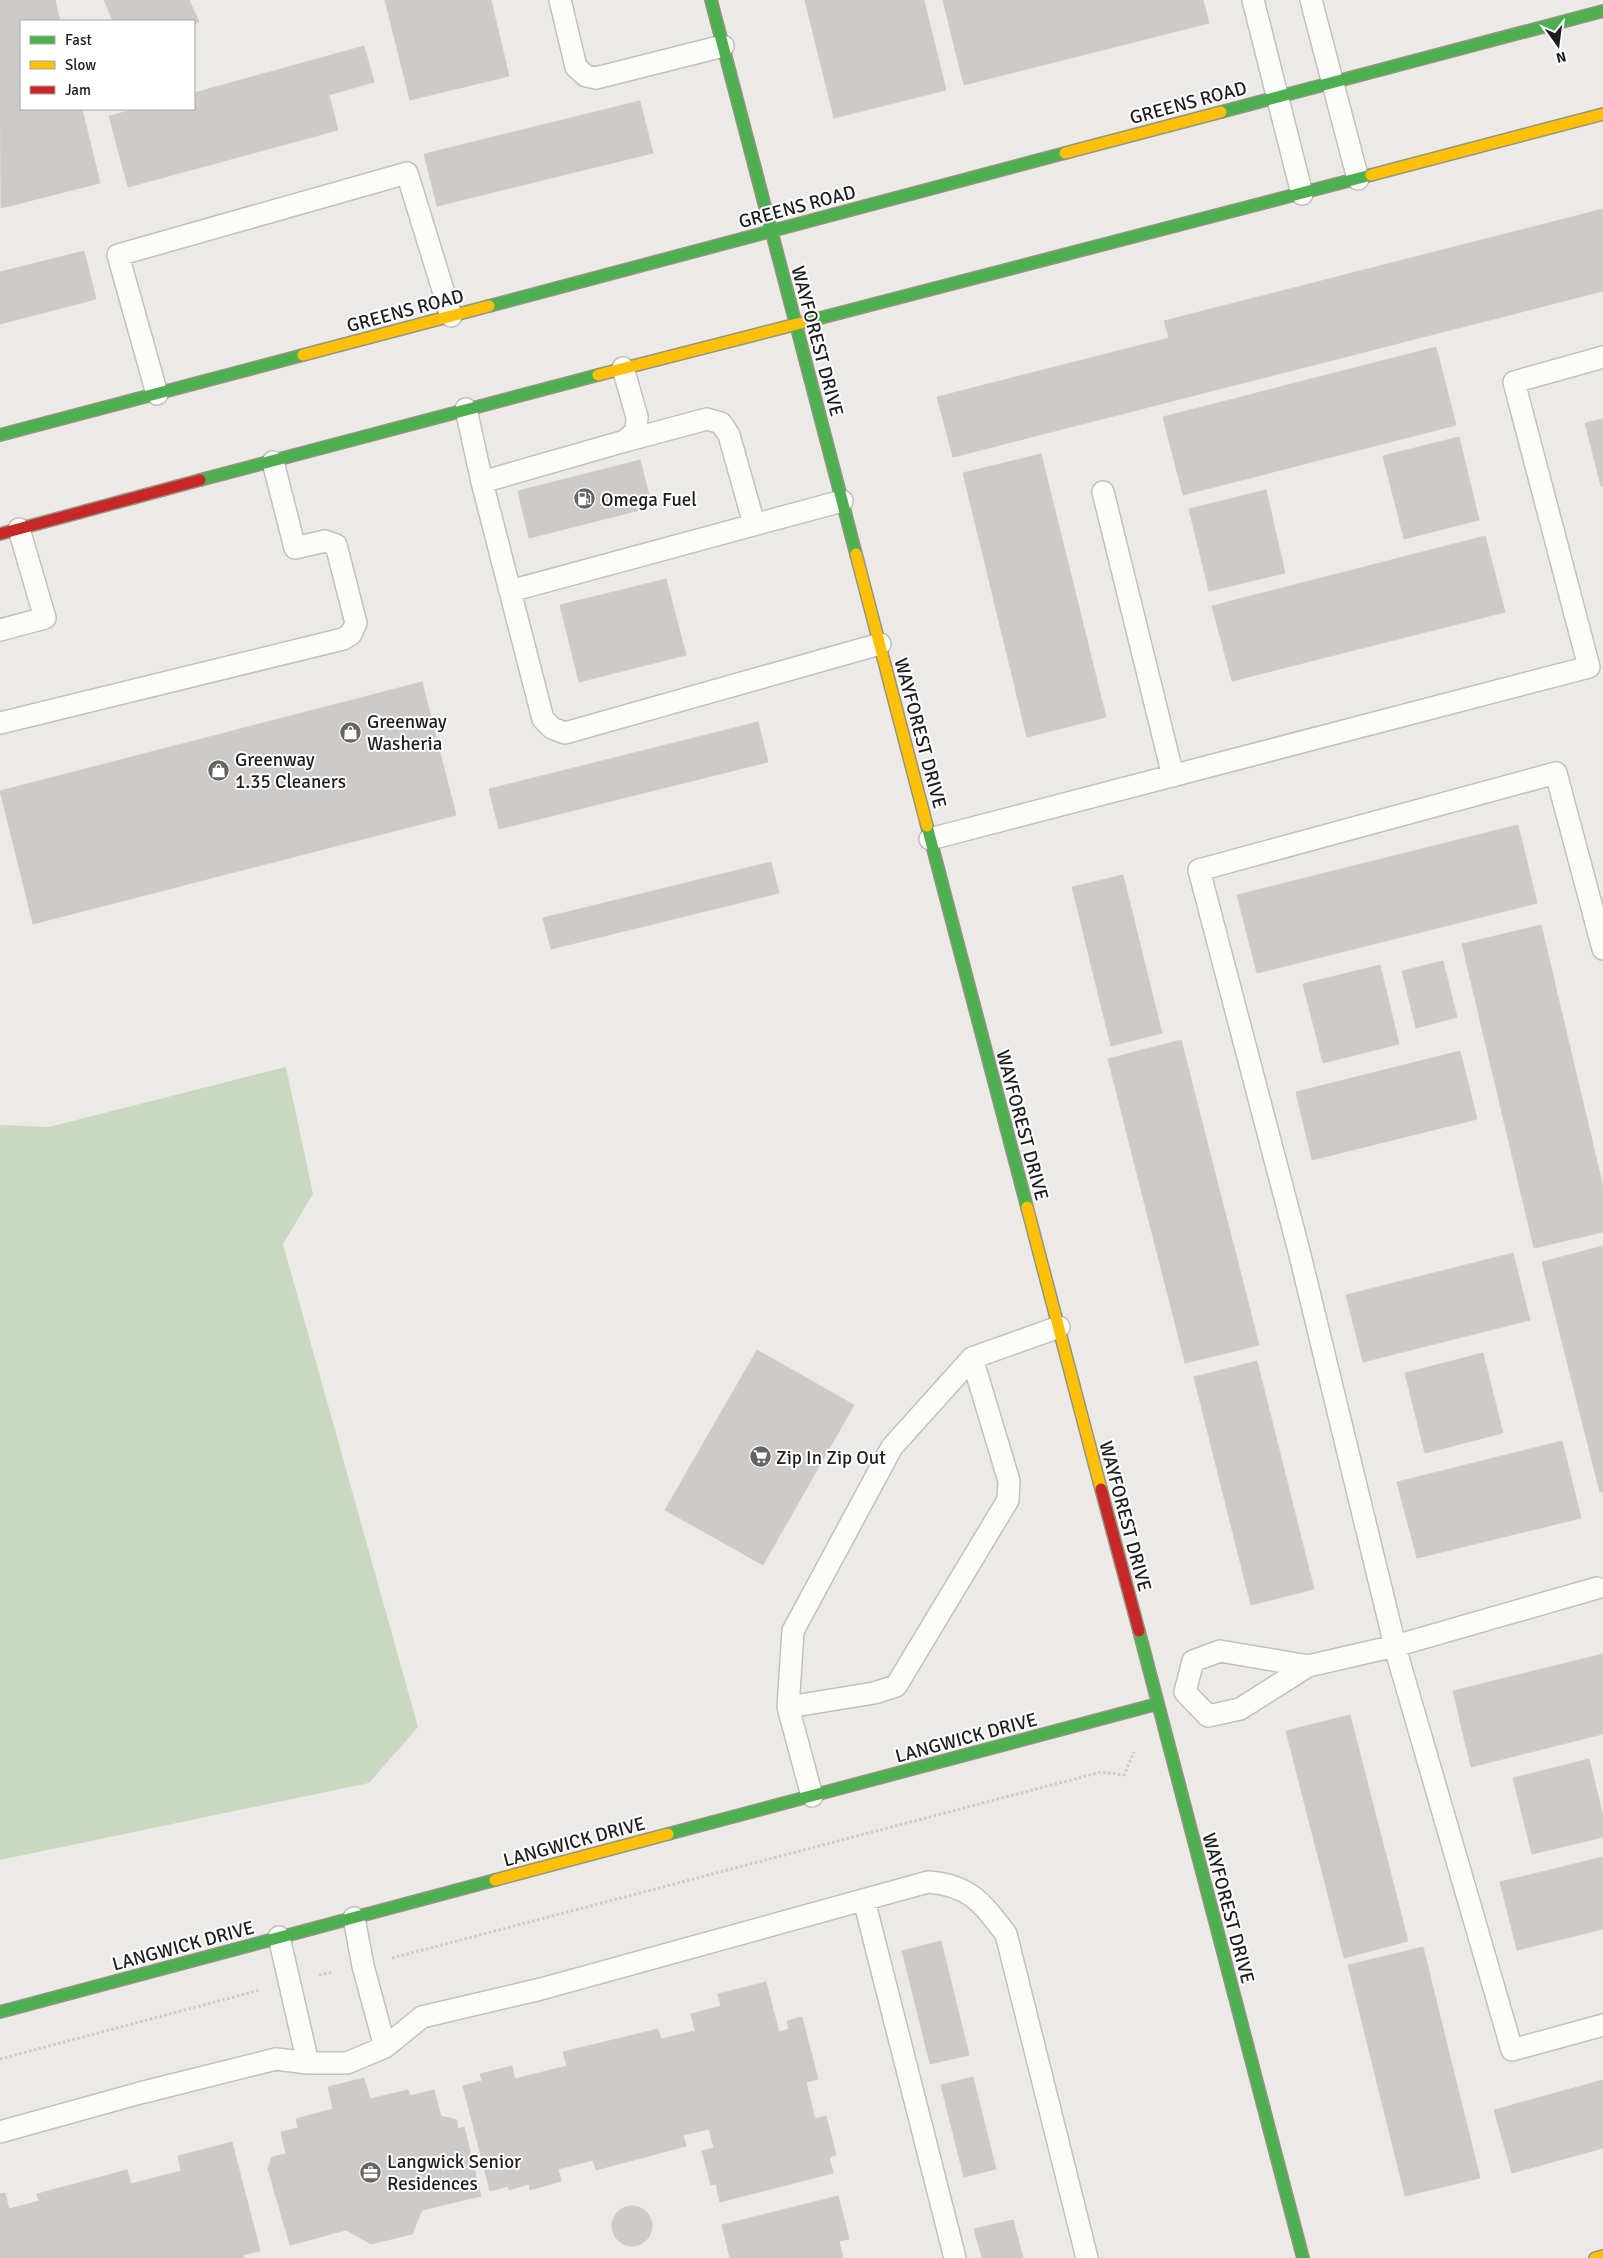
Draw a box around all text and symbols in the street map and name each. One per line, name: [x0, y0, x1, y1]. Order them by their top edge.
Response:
legend: [20, 20, 195, 110]
north arrow: [1533, 20, 1583, 70]
text: Fast: [65, 31, 92, 49]
text: N: [1554, 48, 1568, 67]
text: Slow: [65, 56, 96, 74]
street label: GREENS ROAD: [1127, 76, 1249, 130]
text: Jam: [65, 81, 91, 99]
street label: GREENS ROAD: [736, 180, 858, 234]
street label: WAYFOREST DRIVE: [785, 263, 849, 419]
street label: GREENS ROAD: [344, 284, 466, 338]
fuel station icon: Omega Fuel: [573, 487, 597, 511]
place label: Omega Fuel: [601, 488, 697, 512]
street label: WAYFOREST DRIVE: [888, 655, 952, 811]
place label: Greenway Washeria: [367, 710, 447, 756]
shop icon: Greenway Washeria: [339, 720, 363, 744]
place label: Greenway 1.35 Cleaners: [235, 748, 346, 794]
shop icon: Greenway 1.35 Cleaners: [207, 758, 231, 782]
street label: WAYFOREST DRIVE: [990, 1047, 1054, 1203]
street label: WAYFOREST DRIVE: [1093, 1438, 1157, 1594]
supermarket icon: Zip In Zip Out: [748, 1445, 772, 1469]
place label: Zip In Zip Out: [776, 1446, 886, 1470]
street label: LANGWICK DRIVE: [893, 1707, 1040, 1768]
street label: LANGWICK DRIVE: [501, 1811, 648, 1872]
street label: WAYFOREST DRIVE: [1196, 1830, 1260, 1986]
street label: LANGWICK DRIVE: [110, 1915, 257, 1976]
place label: Langwick Senior Residences: [387, 2150, 521, 2196]
office icon: Langwick Senior Residences: [359, 2160, 383, 2184]

